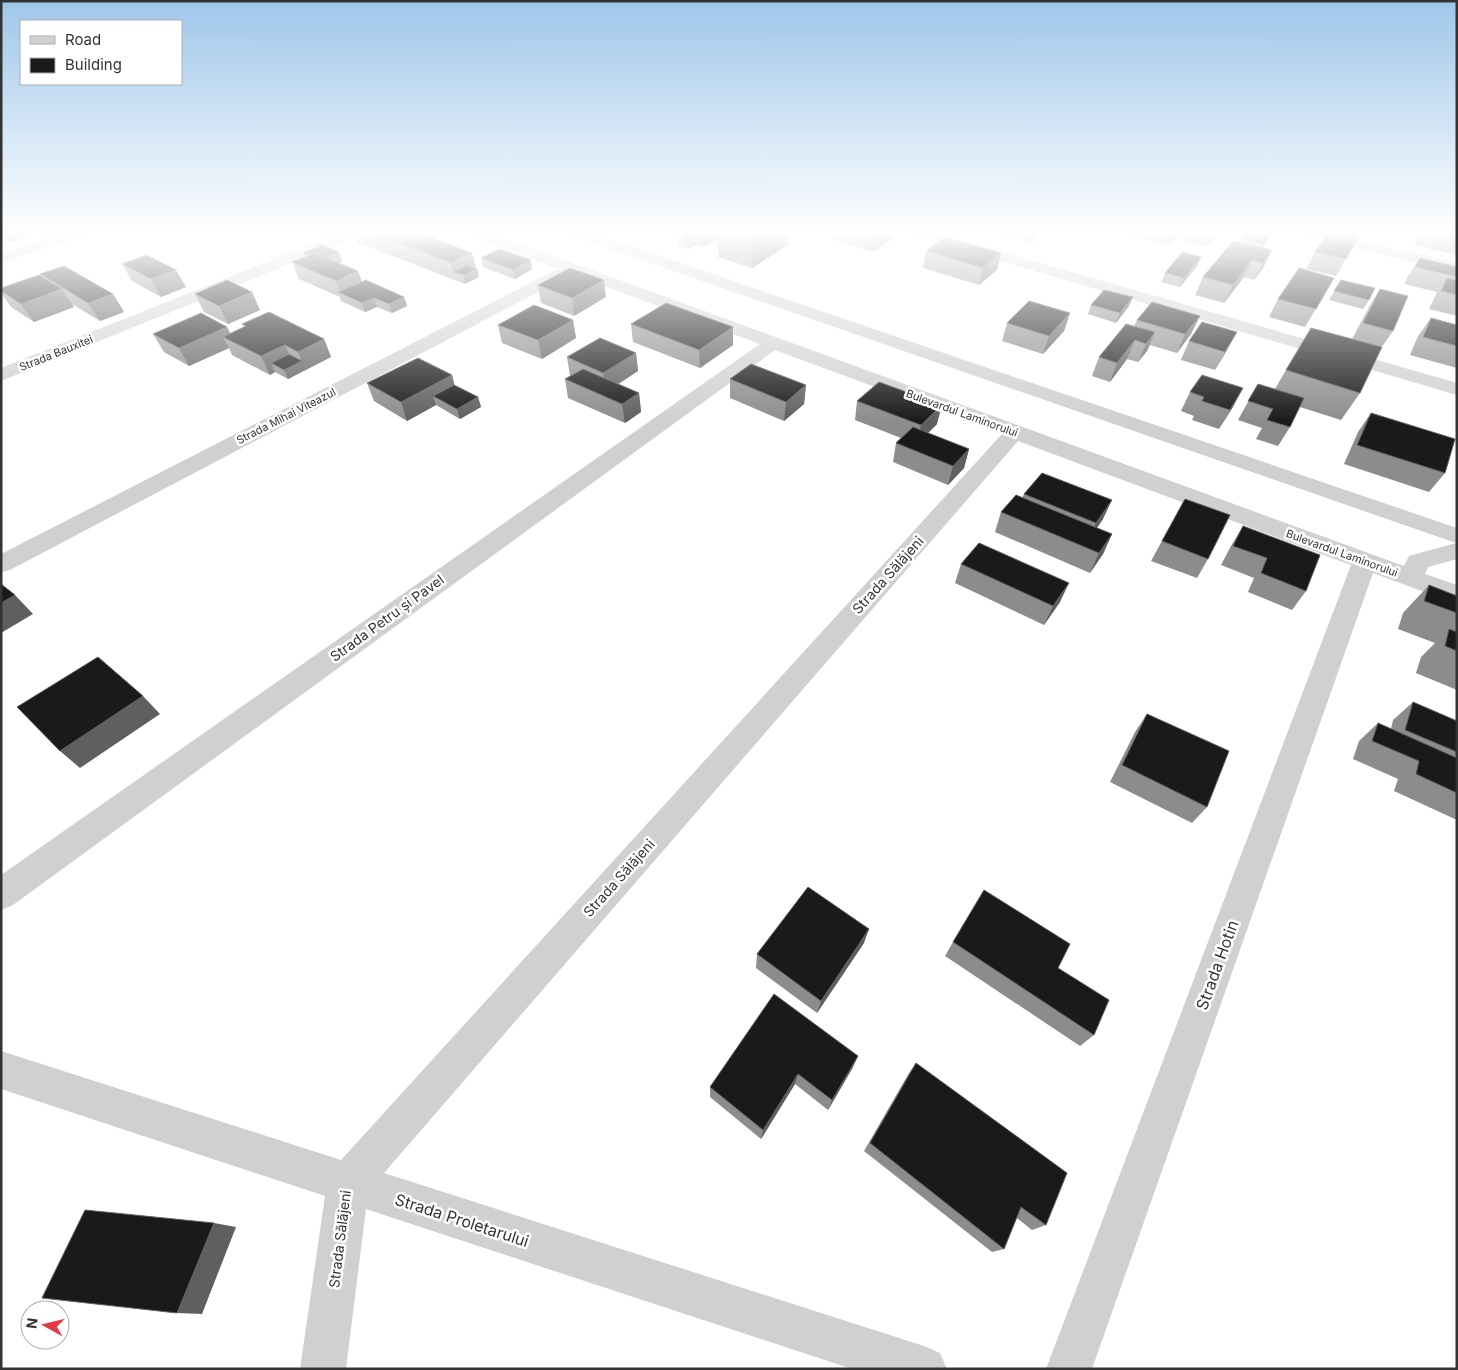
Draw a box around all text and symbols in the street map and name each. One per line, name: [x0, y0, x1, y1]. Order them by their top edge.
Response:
legend: [20, 20, 182, 85]
text: Road: [65, 30, 101, 49]
text: Building: [65, 55, 122, 74]
street label: Strada Bauxitei: [17, 332, 95, 374]
street label: Strada Mihai Viteazul: [234, 385, 338, 447]
street label: Bulevardul Laminorului: [904, 386, 1020, 440]
street label: Bulevardul Laminorului: [1284, 526, 1400, 580]
street label: Strada Sălăjeni: [848, 532, 927, 617]
street label: Strada Petru și Pavel: [326, 571, 448, 665]
street label: Strada Sălăjeni: [579, 835, 658, 920]
street label: Strada Hotin: [1192, 917, 1242, 1013]
street label: Strada Sălăjeni: [325, 1189, 354, 1289]
street label: Strada Proletarului: [393, 1189, 531, 1251]
north arrow: [20, 1300, 70, 1350]
text: N: [22, 1317, 41, 1330]

